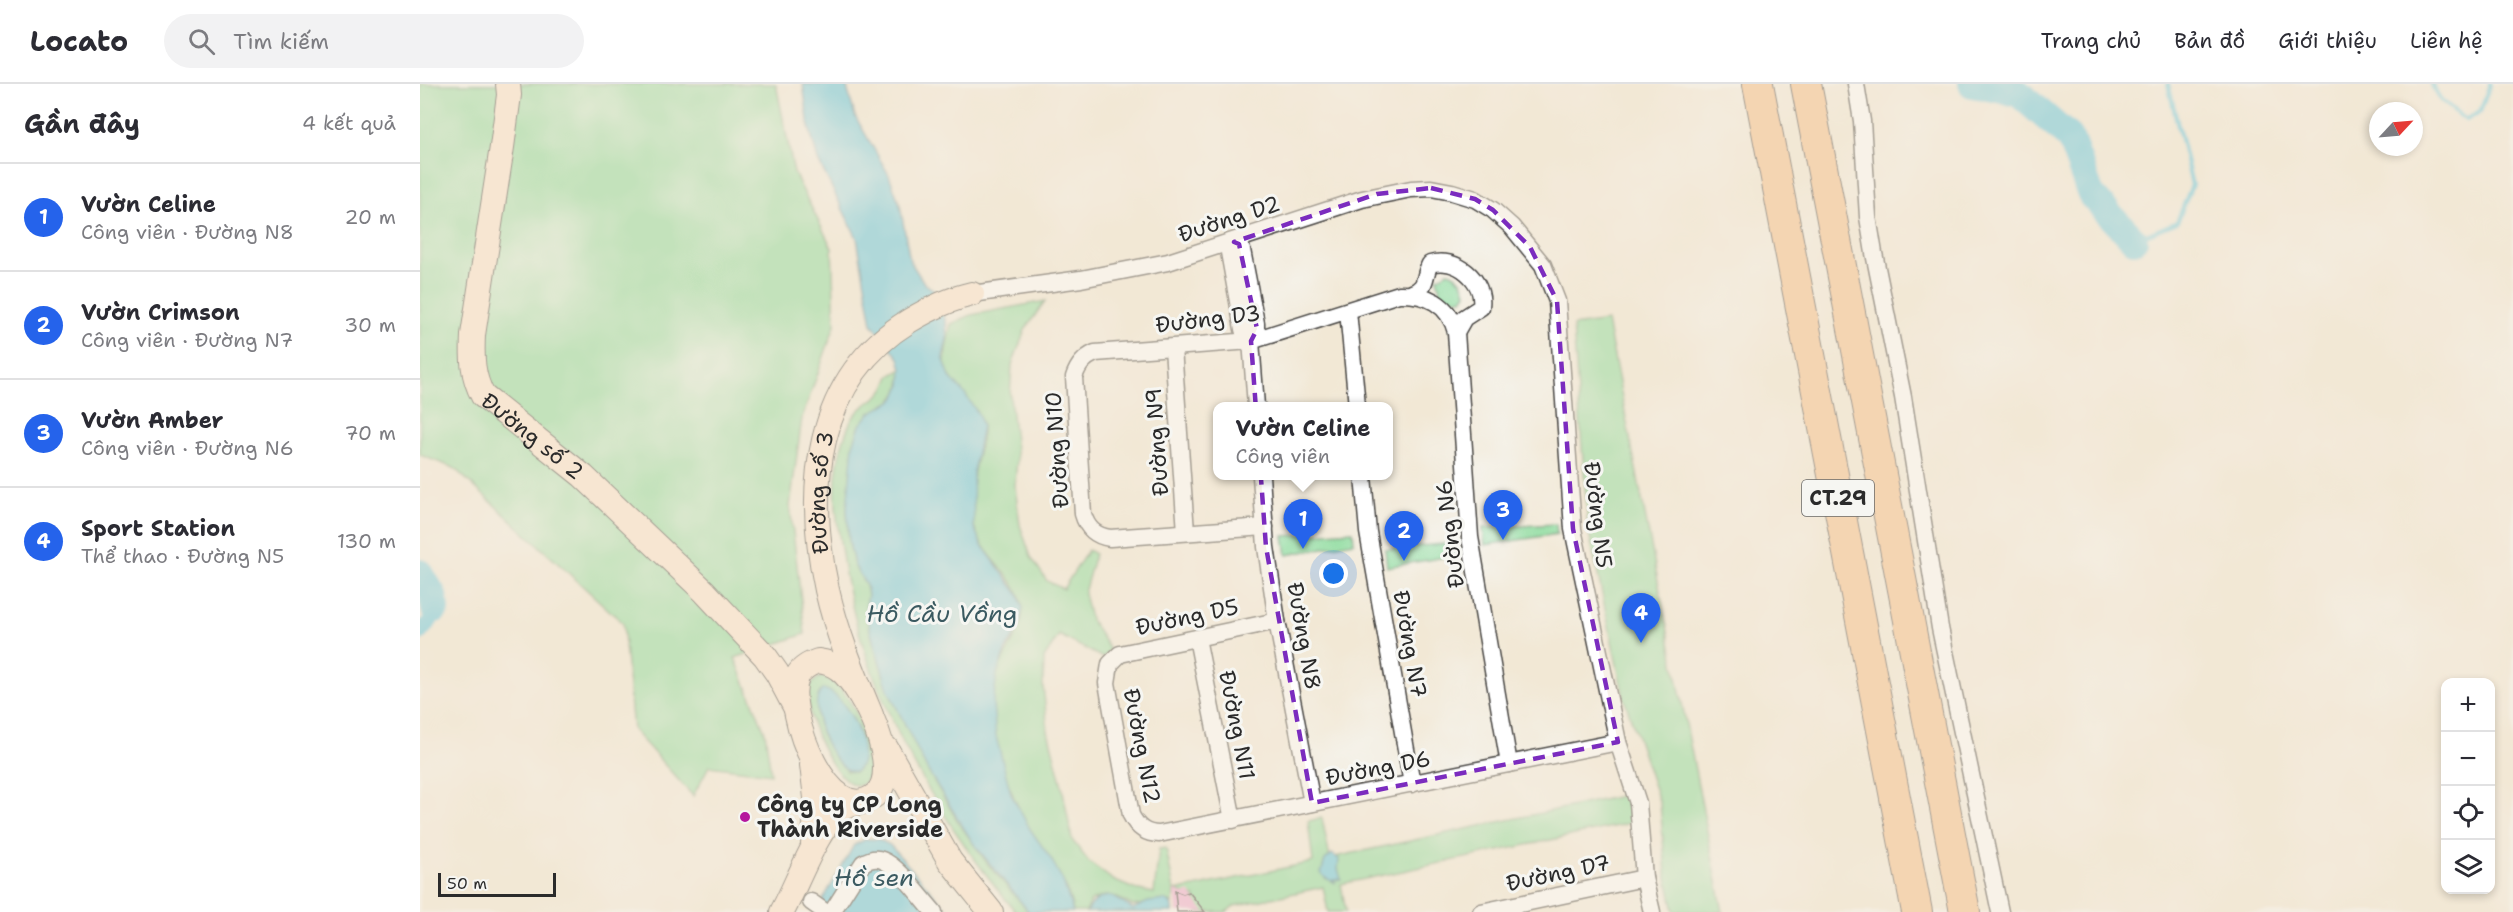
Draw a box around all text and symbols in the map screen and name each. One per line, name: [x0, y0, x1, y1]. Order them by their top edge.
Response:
search box: [164, 14, 584, 68]
text: Locato: [30, 22, 128, 60]
icon: search: [185, 25, 218, 58]
text: Tìm kiếm: [233, 27, 329, 56]
text: Trang chủ: [2041, 27, 2141, 55]
text: Bản đồ: [2174, 27, 2245, 55]
text: Giới thiệu: [2278, 27, 2377, 55]
text: Liên hệ: [2410, 27, 2483, 55]
north arrow: [2369, 102, 2423, 156]
text: Gần đây: [24, 106, 140, 141]
text: 4 kết quả: [302, 110, 396, 136]
street label: Đường D2: [1174, 189, 1284, 249]
text: Vườn Celine: [81, 190, 216, 219]
text: 1: [39, 204, 48, 230]
text: 20 m: [345, 204, 396, 230]
text: Công viên · Đường N8: [81, 219, 294, 245]
text: Vườn Crimson: [81, 298, 240, 327]
street label: Đường D3: [1154, 298, 1262, 340]
text: 2: [37, 312, 51, 338]
text: 30 m: [344, 312, 396, 338]
text: Công viên · Đường N7: [81, 327, 293, 353]
street label: Đường số 2: [475, 386, 590, 486]
street label: Đường N9: [1139, 387, 1175, 497]
street label: Đường N10: [1038, 391, 1076, 509]
popup: [1213, 402, 1393, 480]
text: Vườn Amber: [81, 406, 223, 435]
text: Vườn Celine: [1236, 414, 1370, 443]
text: 3: [37, 420, 51, 446]
text: 70 m: [344, 420, 396, 446]
street label: Đường số 3: [802, 428, 840, 556]
text: Công viên · Đường N6: [81, 435, 294, 461]
text: Công viên: [1236, 443, 1330, 469]
street label: Đường N5: [1577, 460, 1619, 570]
street label: Đường N6: [1429, 478, 1471, 590]
road number: CT.29: [1802, 480, 1874, 516]
pin: 3: [1484, 490, 1522, 540]
pin: 1: [1284, 500, 1322, 549]
pin: 2: [1384, 512, 1424, 561]
text: Sport Station: [81, 514, 235, 543]
text: 4: [37, 528, 51, 554]
text: 130 m: [337, 528, 396, 554]
text: Thể thao · Đường N5: [81, 543, 284, 569]
your location: [1319, 559, 1348, 588]
street label: Đường N8: [1280, 580, 1328, 692]
street label: Đường N7: [1386, 588, 1434, 700]
street label: Đường D5: [1133, 592, 1241, 642]
pin: 4: [1622, 594, 1660, 643]
water label: Hồ Cầu Vồng: [866, 598, 1018, 630]
street label: Đường N11: [1212, 668, 1262, 782]
map controls: [2441, 678, 2495, 894]
button: +: [2441, 678, 2495, 732]
street label: Đường N12: [1117, 686, 1167, 806]
button: −: [2441, 732, 2495, 786]
street label: Đường D6: [1323, 744, 1433, 792]
button: locate: [2441, 786, 2495, 840]
place label: Công ty CP Long Thành Riverside: [757, 790, 943, 844]
marker: Công ty CP Long Thành Riverside: [738, 810, 752, 824]
button: layers: [2441, 840, 2495, 894]
street label: Đường D7: [1503, 848, 1613, 898]
water label: Hồ sen: [834, 862, 914, 894]
scale bar: [438, 870, 556, 898]
text: 50 m: [447, 873, 487, 894]

